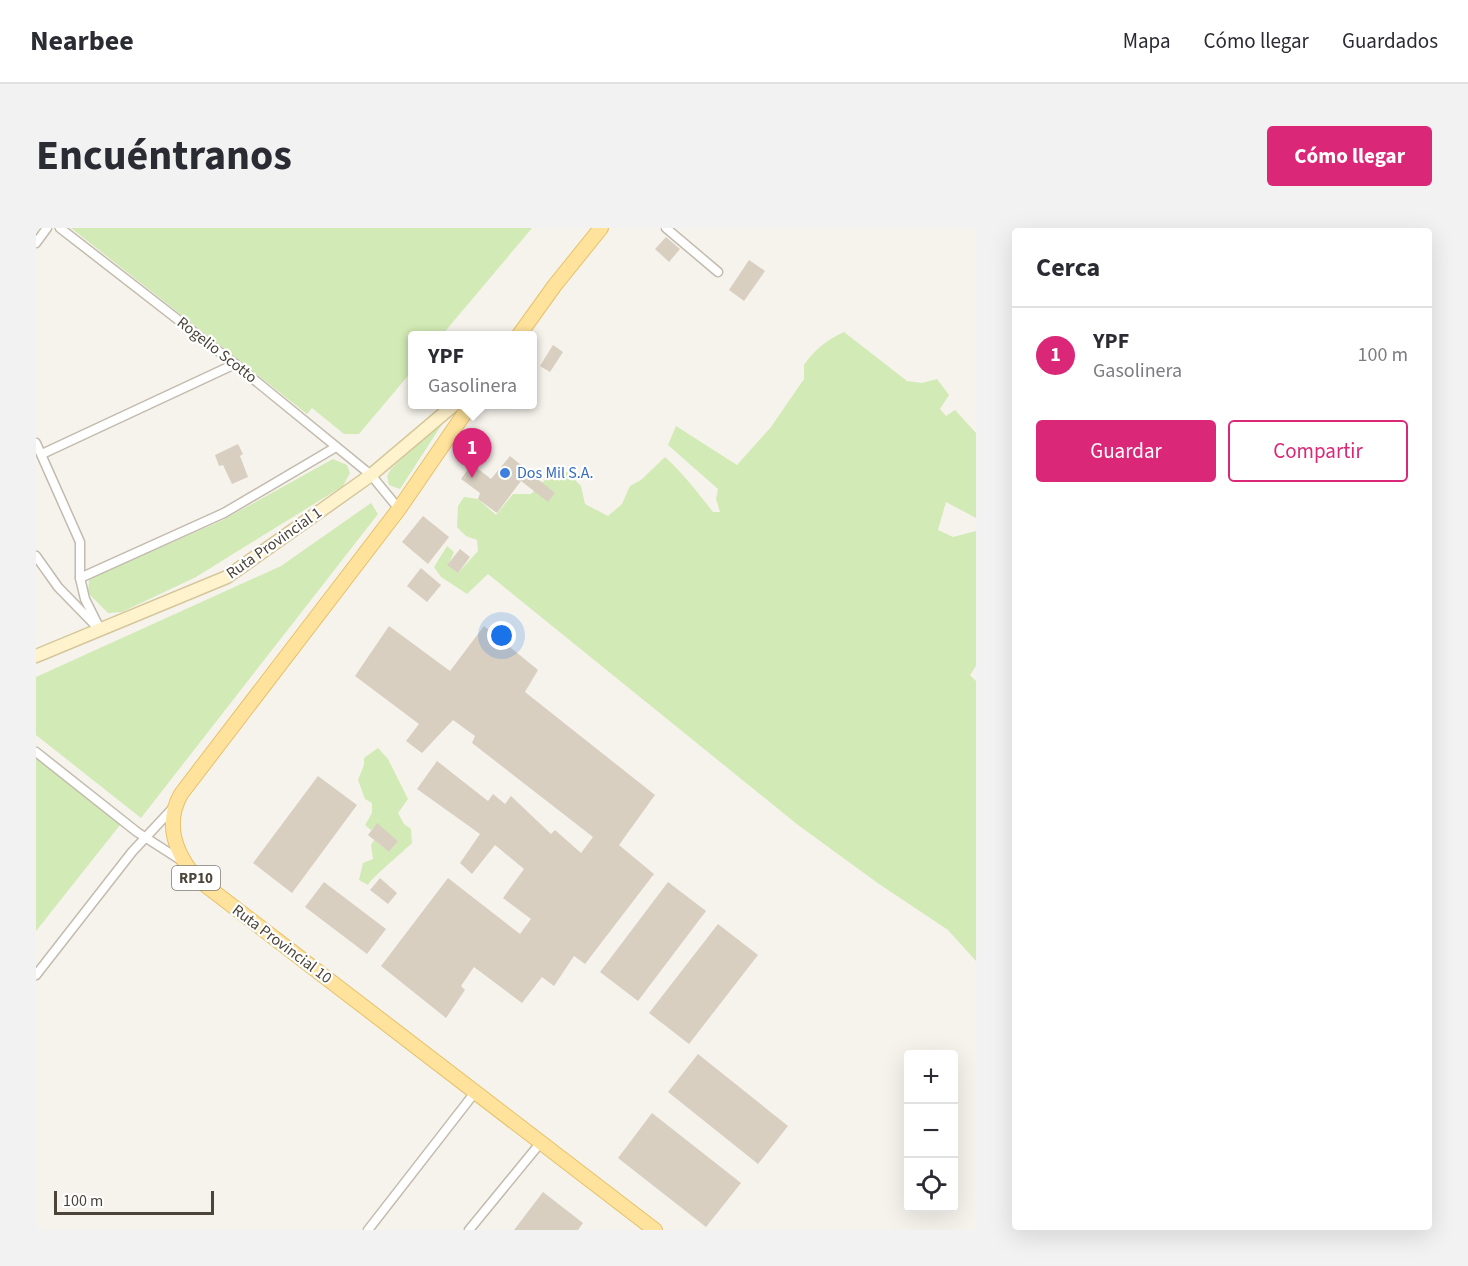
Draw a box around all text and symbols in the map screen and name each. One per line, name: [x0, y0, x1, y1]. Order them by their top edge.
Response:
text: Nearbee: [30, 21, 134, 61]
text: Mapa: [1123, 26, 1171, 56]
text: Cómo llegar: [1204, 26, 1309, 56]
text: Guardados: [1342, 26, 1438, 56]
text: Encuéntranos: [36, 126, 292, 186]
button: Cómo llegar: [1267, 126, 1432, 186]
text: Cerca: [1036, 249, 1100, 286]
street label: Rogelio Scotto: [172, 312, 262, 388]
text: YPF: [1093, 325, 1129, 357]
popup: [408, 331, 537, 409]
text: YPF: [428, 340, 464, 372]
text: 1: [1050, 341, 1061, 369]
text: 100 m: [1358, 341, 1408, 369]
text: Gasolinera: [1093, 357, 1182, 385]
text: Gasolinera: [428, 372, 517, 400]
button: Guardar: [1036, 420, 1216, 482]
button: Compartir: [1228, 420, 1408, 482]
pin: 1: [452, 428, 492, 478]
place label: Dos Mil S.A.: [517, 462, 593, 484]
marker: Dos Mil S.A.: [498, 466, 512, 480]
street label: Ruta Provincial 1: [222, 502, 326, 584]
your location: [487, 621, 516, 650]
road number: RP10: [172, 866, 220, 890]
street label: Ruta Provincial 10: [228, 899, 337, 989]
map controls: [904, 1050, 958, 1212]
button: +: [904, 1050, 958, 1104]
button: −: [904, 1104, 958, 1158]
button: locate: [904, 1158, 958, 1212]
scale bar: [54, 1188, 214, 1216]
text: 100 m: [63, 1190, 103, 1212]

